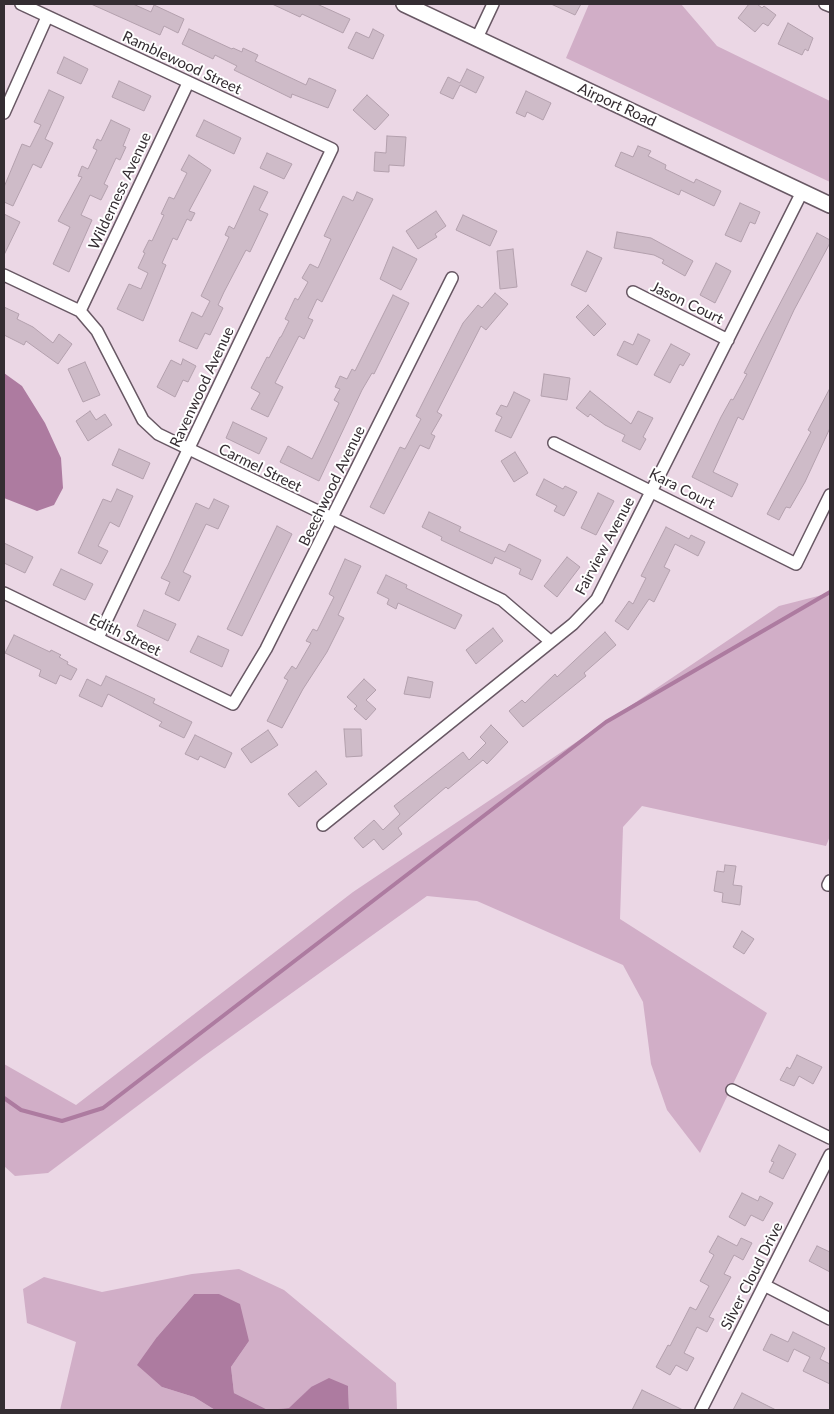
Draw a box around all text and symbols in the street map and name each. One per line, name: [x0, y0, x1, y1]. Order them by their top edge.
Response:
street label: Ramblewood Street: [120, 28, 244, 98]
street label: Airport Road: [575, 79, 659, 131]
street label: Wilderness Avenue: [85, 130, 155, 252]
street label: Jason Court: [648, 278, 726, 328]
street label: Ravenwood Avenue: [166, 324, 238, 450]
street label: Beechwood Avenue: [295, 423, 369, 549]
street label: Carmel Street: [216, 440, 304, 496]
street label: Kara Court: [646, 465, 718, 513]
street label: Fairview Avenue: [572, 494, 638, 598]
street label: Edith Street: [86, 610, 164, 660]
street label: Silver Cloud Drive: [717, 1219, 787, 1333]

